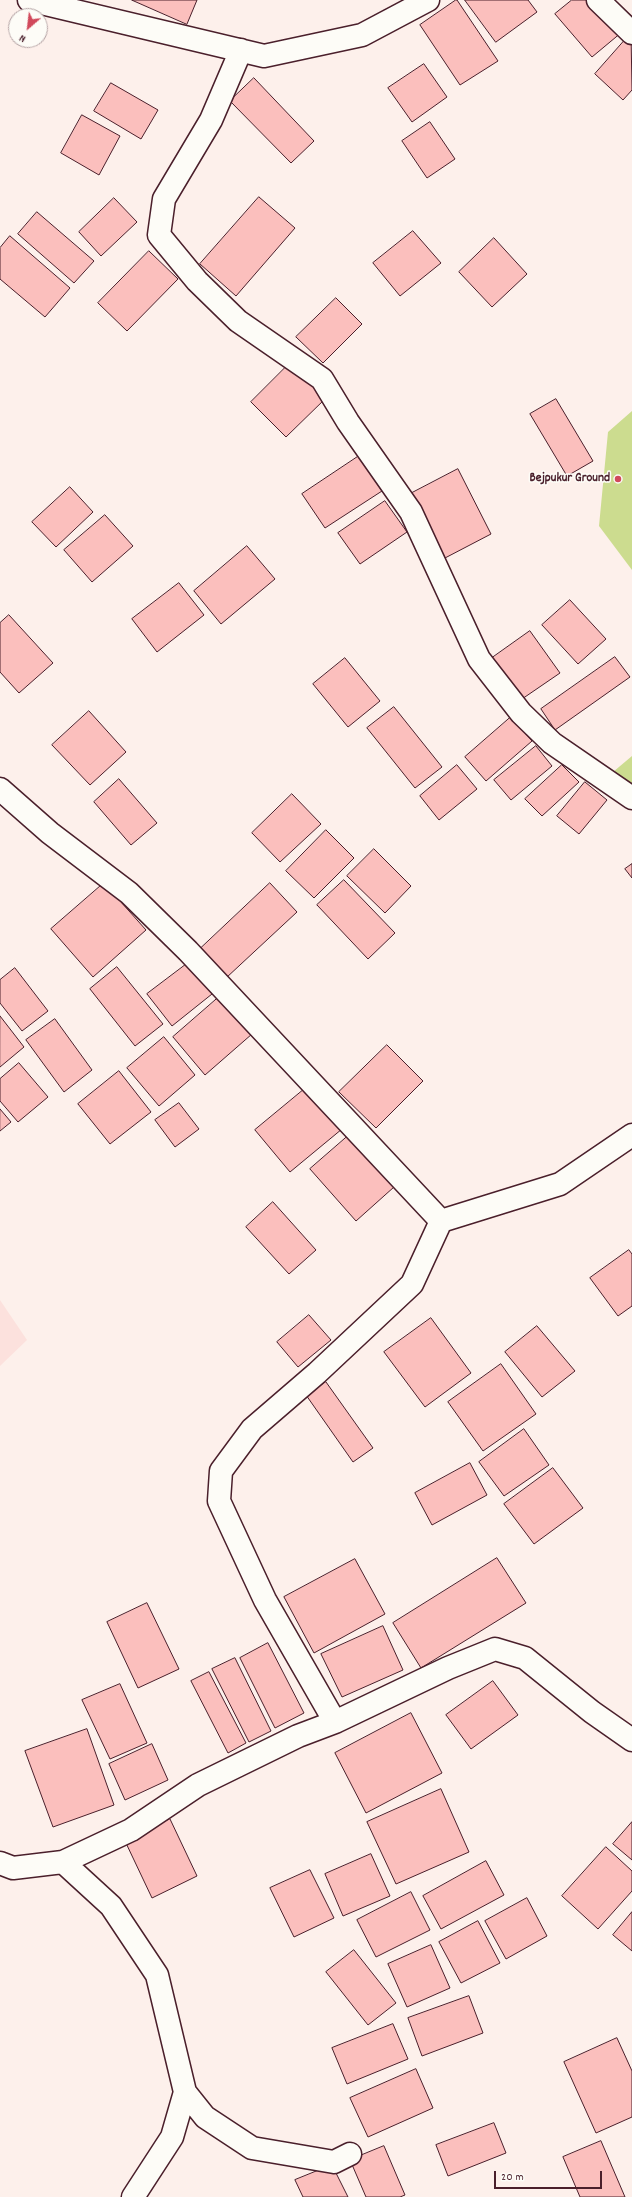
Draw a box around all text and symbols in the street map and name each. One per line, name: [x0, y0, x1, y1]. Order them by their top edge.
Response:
north arrow: [8, 8, 48, 48]
text: N: [17, 29, 29, 46]
place label: Bejpukur Ground: [530, 471, 610, 487]
marker: Bejpukur Ground: [613, 474, 623, 484]
scale bar: [496, 2163, 604, 2189]
text: 20 m: [501, 2169, 524, 2186]

